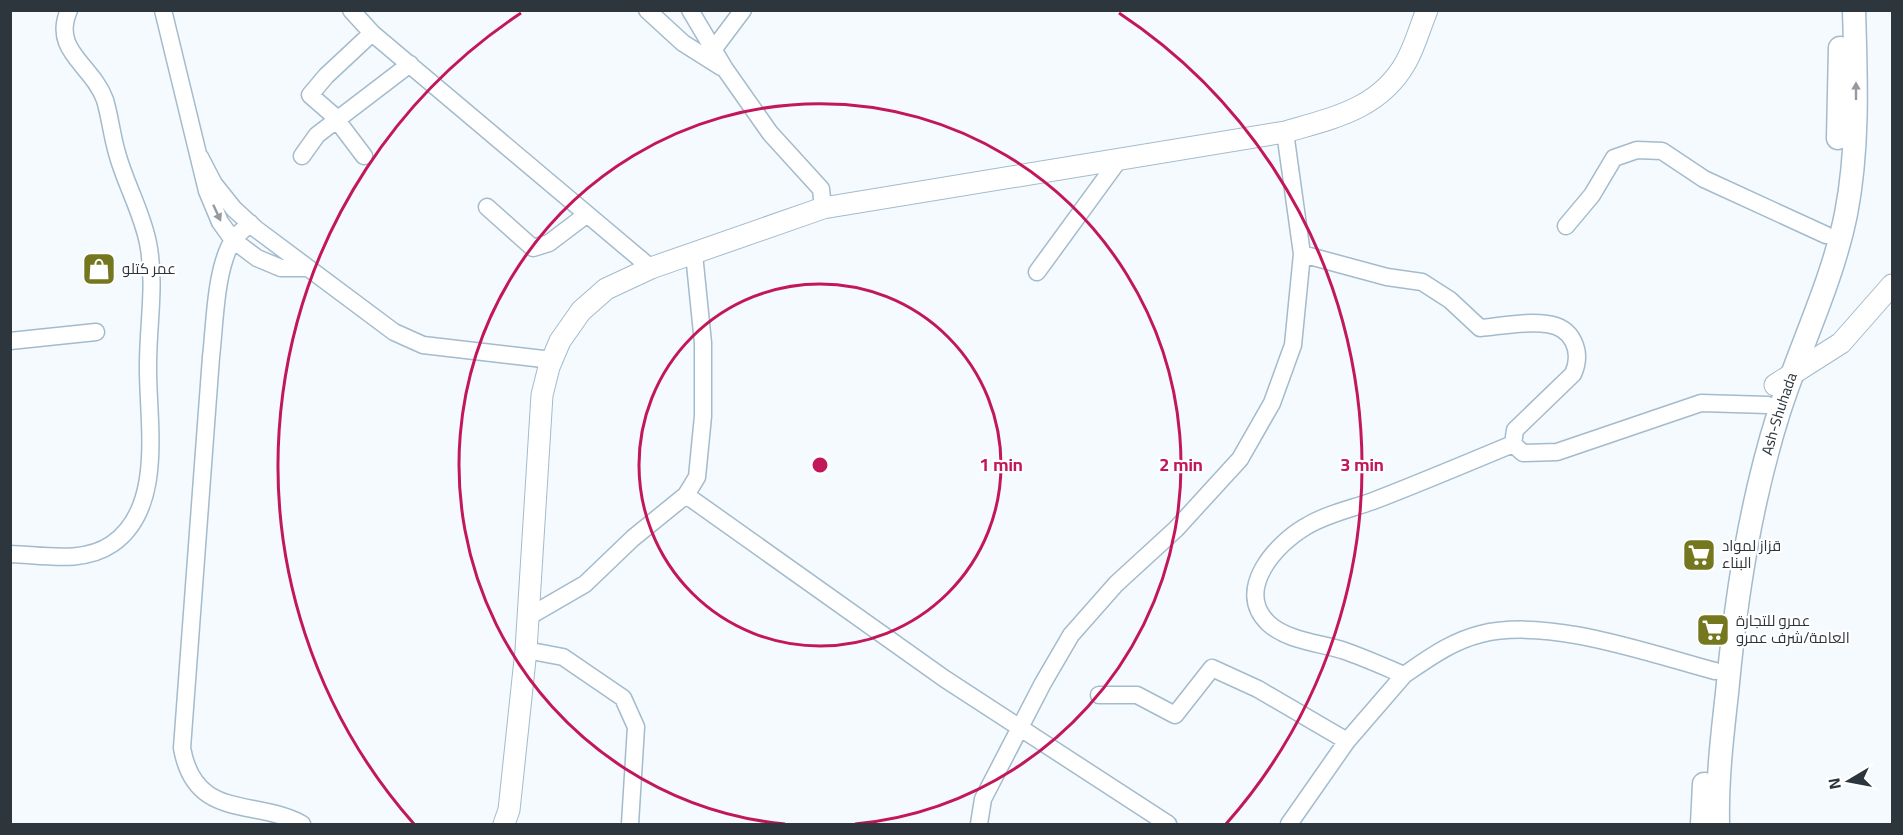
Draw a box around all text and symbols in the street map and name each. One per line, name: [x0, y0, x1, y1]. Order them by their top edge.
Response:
one-way arrow: [1851, 81, 1861, 100]
one-way arrow: [212, 205, 221, 222]
shop icon: عمر كتلو: [81, 251, 117, 287]
place label: عمر كتلو: [122, 254, 176, 283]
street label: Ash-Shuhada: [1752, 368, 1806, 458]
text: 1 min: [979, 448, 1023, 481]
text: 2 min: [1159, 448, 1203, 481]
text: 3 min: [1340, 448, 1384, 481]
centre of rings: [810, 455, 830, 475]
place label: قزاز لمواد البناء: [1722, 531, 1781, 577]
supermarket icon: قزاز لمواد البناء: [1681, 537, 1717, 573]
place label: عمرو للتجارة العامة/شرف عمرو: [1736, 606, 1850, 652]
supermarket icon: عمرو للتجارة العامة/شرف عمرو: [1695, 612, 1731, 648]
north arrow: [1819, 751, 1879, 811]
text: N: [1819, 776, 1850, 792]

